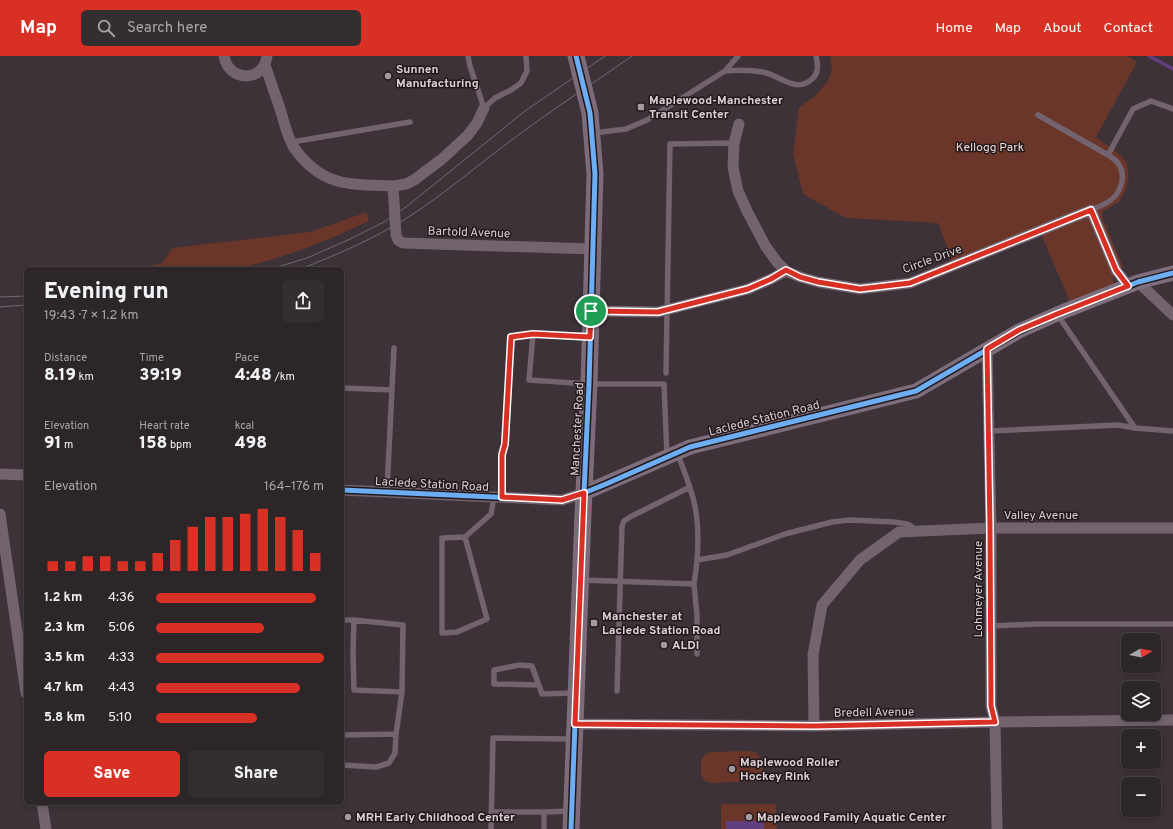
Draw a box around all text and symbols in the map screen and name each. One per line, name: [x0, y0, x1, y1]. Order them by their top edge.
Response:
search box: [81, 10, 361, 46]
text: Map: [20, 16, 57, 40]
icon: search: [95, 17, 117, 39]
text: Search here: [127, 19, 207, 38]
text: Home: [936, 20, 973, 37]
text: Map: [995, 20, 1021, 37]
text: About: [1043, 20, 1082, 37]
text: Contact: [1104, 20, 1153, 37]
place label: Sunnen Manufacturing: [396, 62, 479, 92]
marker: Sunnen Manufacturing: [383, 71, 393, 81]
place label: Maplewood-Manchester Transit Center: [649, 93, 783, 123]
marker: Maplewood-Manchester Transit Center: [636, 102, 646, 112]
park label: Kellogg Park: [956, 140, 1024, 156]
street label: Bartold Avenue: [427, 224, 511, 242]
street label: Circle Drive: [900, 242, 964, 278]
text: Evening run: [44, 279, 169, 306]
button: share: [282, 280, 324, 322]
pin: [574, 294, 608, 328]
icon: arrive: [580, 300, 602, 322]
text: 19:43 · 7 × 1.2 km: [44, 308, 139, 324]
text: Distance: [44, 351, 87, 365]
text: Time: [139, 351, 164, 365]
text: Pace: [235, 351, 259, 365]
text: 8.19: [44, 365, 76, 387]
text: 39:19: [139, 365, 182, 387]
text: 4:48: [235, 365, 272, 387]
text: km: [76, 370, 94, 384]
text: /km: [272, 370, 295, 384]
street label: Manchester Road: [568, 382, 588, 476]
street label: Laclede Station Road: [707, 397, 821, 441]
text: Elevation: [44, 419, 89, 433]
text: Heart rate: [139, 419, 190, 433]
text: kcal: [235, 419, 254, 433]
text: 91: [44, 433, 62, 455]
text: 158: [139, 433, 167, 455]
text: 498: [235, 433, 267, 455]
text: m: [62, 438, 73, 452]
text: bpm: [167, 438, 192, 452]
street label: Laclede Station Road: [375, 474, 489, 496]
text: Elevation: [44, 479, 97, 495]
text: 164–176 m: [264, 479, 324, 495]
street label: Valley Avenue: [1004, 508, 1078, 524]
street label: Lohmeyer Avenue: [971, 541, 987, 637]
text: 1.2 km: [44, 590, 82, 606]
text: 4:36: [108, 590, 135, 606]
place label: Manchester at Laclede Station Road: [602, 609, 721, 639]
marker: Manchester at Laclede Station Road: [589, 618, 599, 628]
text: 2.3 km: [44, 620, 85, 636]
text: 5:06: [108, 620, 135, 636]
north arrow: [1121, 633, 1161, 673]
map controls: [1121, 633, 1161, 817]
place label: ALDI: [672, 638, 699, 654]
marker: ALDI: [659, 640, 669, 650]
text: 3.5 km: [44, 650, 85, 666]
text: 4:33: [108, 650, 135, 666]
text: 4.7 km: [44, 680, 83, 696]
text: 4:43: [108, 680, 135, 696]
button: layers: [1121, 681, 1161, 721]
street label: Bredell Avenue: [833, 704, 915, 722]
text: 5.8 km: [44, 710, 85, 726]
text: 5:10: [108, 710, 132, 726]
button: +: [1121, 729, 1161, 769]
button: Save: [44, 751, 180, 797]
button: Share: [188, 751, 324, 797]
place label: Maplewood Roller Hockey Rink: [740, 755, 840, 785]
marker: Maplewood Roller Hockey Rink: [727, 764, 737, 774]
button: −: [1121, 777, 1161, 817]
place label: MRH Early Childhood Center: [356, 810, 515, 826]
place label: Maplewood Family Aquatic Center: [757, 810, 947, 826]
marker: MRH Early Childhood Center: [343, 812, 353, 822]
marker: Maplewood Family Aquatic Center: [744, 812, 754, 822]

